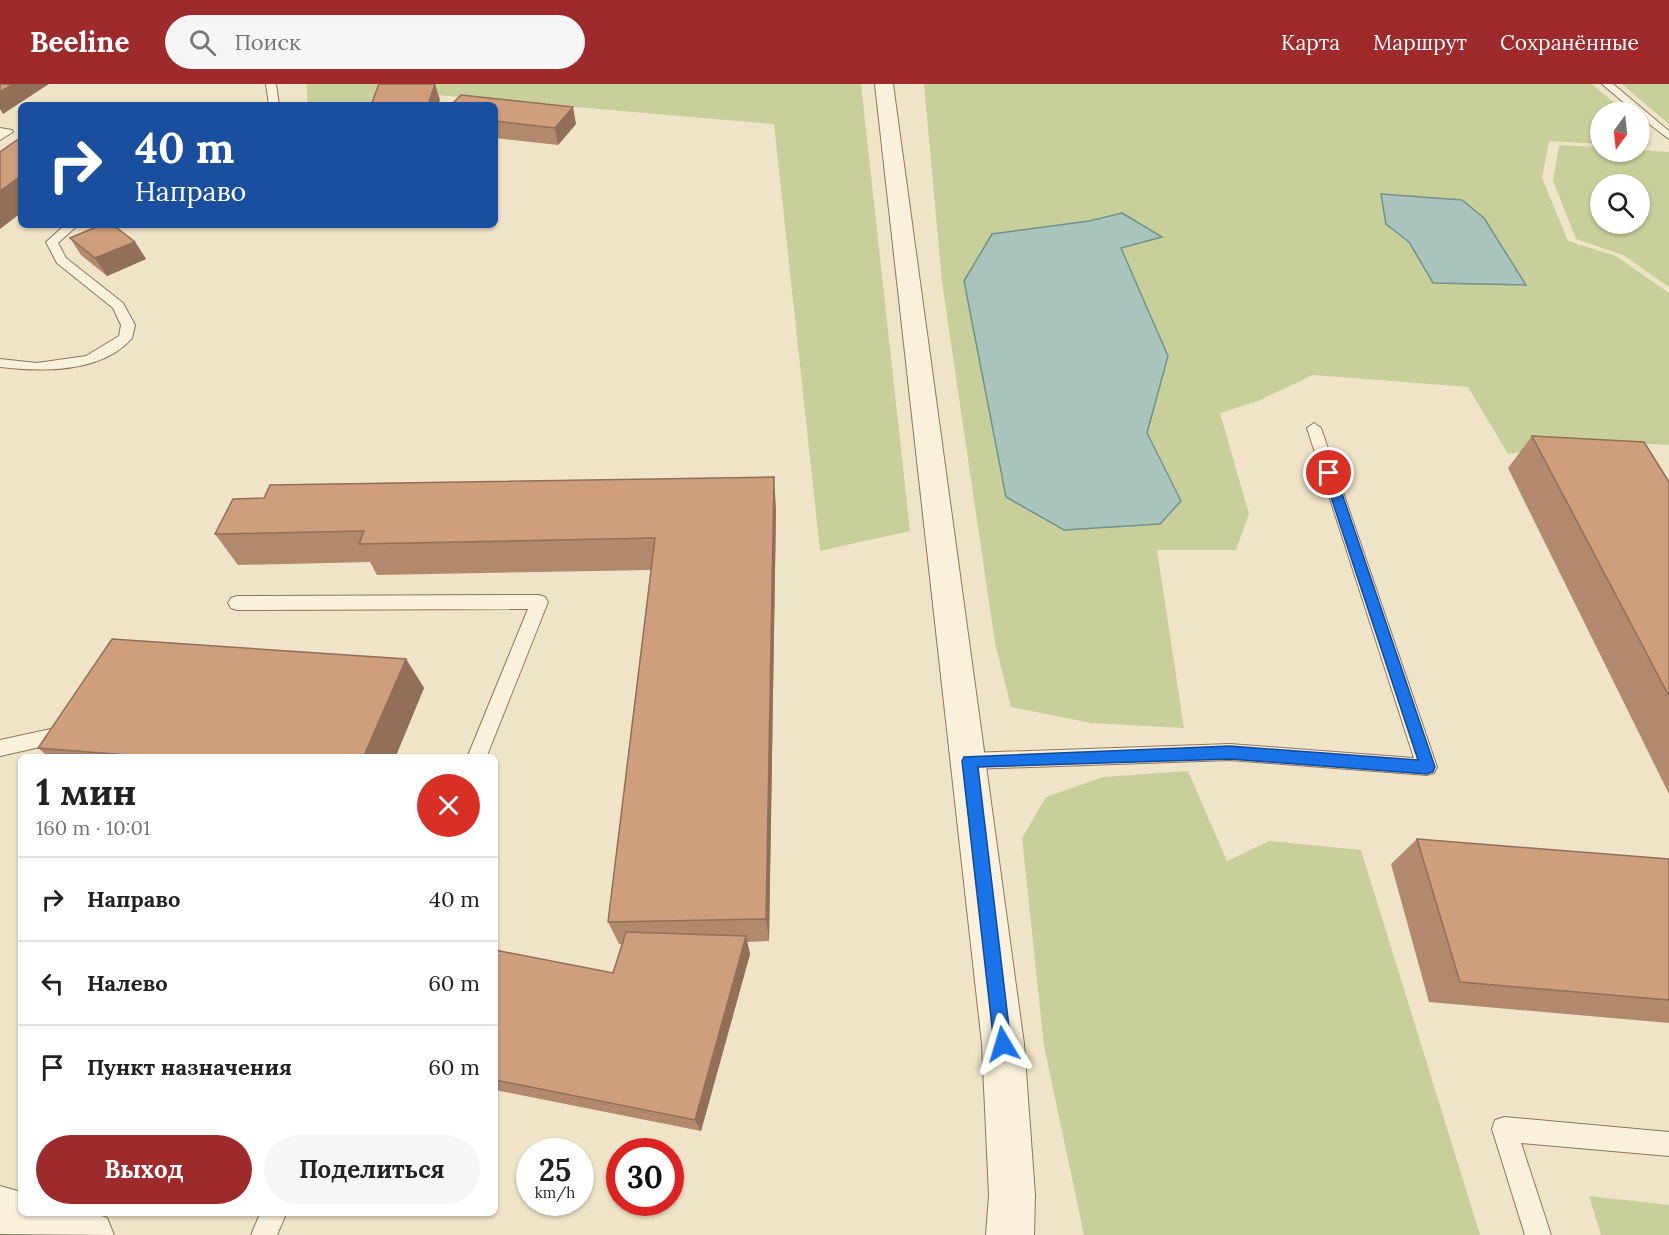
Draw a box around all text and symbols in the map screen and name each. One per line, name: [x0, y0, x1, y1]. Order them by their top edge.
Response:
search box: [165, 15, 585, 69]
text: Beeline: [30, 24, 129, 60]
icon: search: [186, 26, 219, 59]
text: Поиск: [234, 28, 301, 56]
text: Карта: [1281, 29, 1340, 56]
text: Маршрут: [1373, 29, 1467, 56]
text: Сохранённые: [1500, 29, 1639, 56]
north arrow: [1590, 102, 1650, 162]
map controls: [1590, 102, 1650, 234]
text: 40 m: [135, 121, 234, 175]
icon: right: [36, 126, 114, 204]
text: Направо: [135, 174, 246, 208]
button: search: [1590, 174, 1650, 234]
pin: [1303, 447, 1354, 498]
icon: arrive: [1312, 456, 1345, 489]
text: 1 мин: [36, 769, 137, 815]
button: close: [417, 774, 480, 837]
text: 160 m · 10:01: [36, 815, 150, 840]
icon: right: [36, 883, 69, 916]
text: Направо: [87, 885, 181, 913]
text: 40 m: [429, 885, 480, 913]
icon: left: [36, 967, 69, 1000]
text: Налево: [87, 969, 168, 997]
text: 60 m: [428, 969, 480, 997]
position arrow: [971, 1012, 1035, 1076]
icon: arrive: [36, 1051, 69, 1084]
text: Пункт назначения: [87, 1053, 292, 1081]
text: 60 m: [428, 1053, 480, 1081]
button: Выход: [36, 1135, 252, 1204]
button: Поделиться: [264, 1135, 480, 1204]
speed limit sign: 30: [606, 1138, 684, 1216]
text: 25: [539, 1151, 571, 1189]
text: km/h: [535, 1183, 575, 1202]

